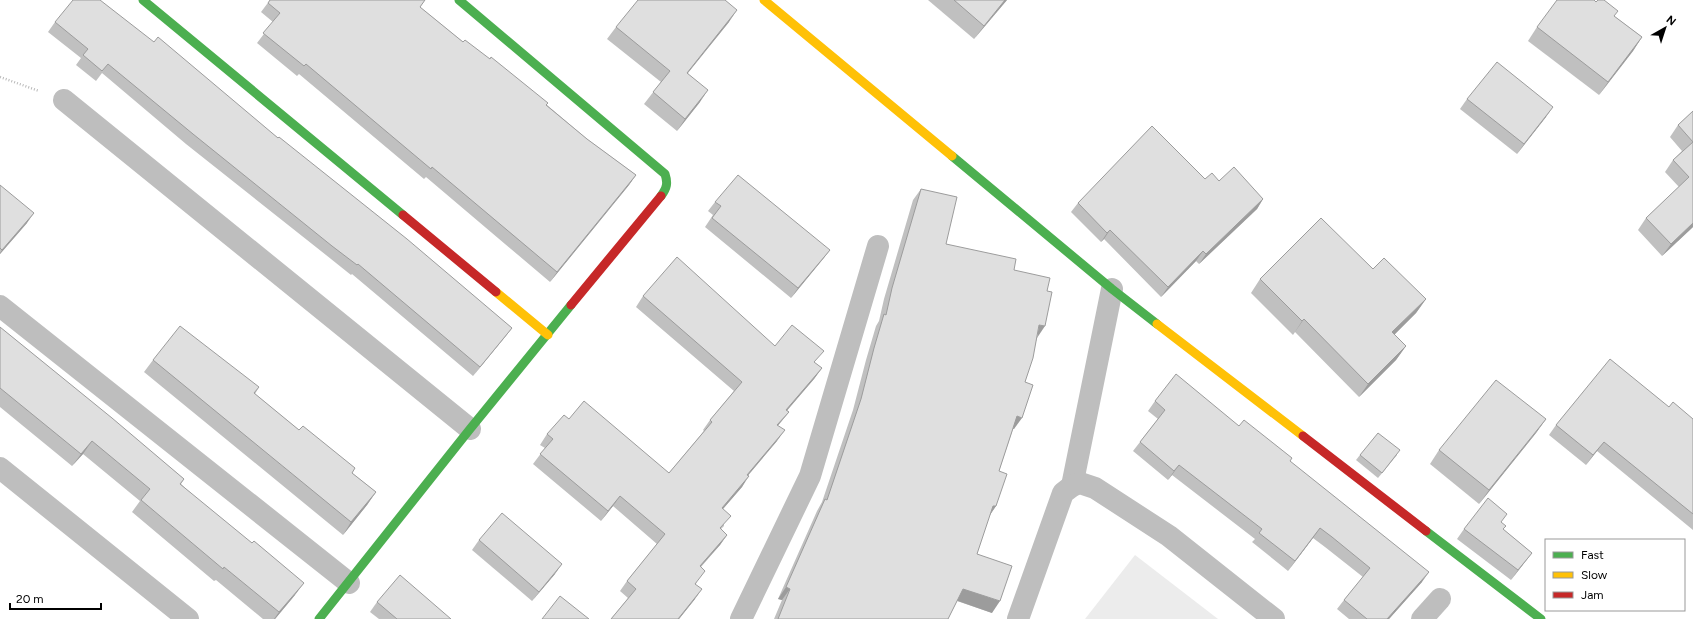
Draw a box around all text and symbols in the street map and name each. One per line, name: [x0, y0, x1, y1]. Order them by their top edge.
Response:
north arrow: [1645, 8, 1685, 48]
text: N: [1664, 13, 1678, 28]
legend: [1545, 539, 1685, 611]
text: Fast: [1581, 548, 1604, 562]
text: Slow: [1581, 568, 1608, 582]
scale bar: [10, 585, 101, 611]
text: Jam: [1581, 588, 1604, 602]
text: 20 m: [16, 592, 44, 606]

